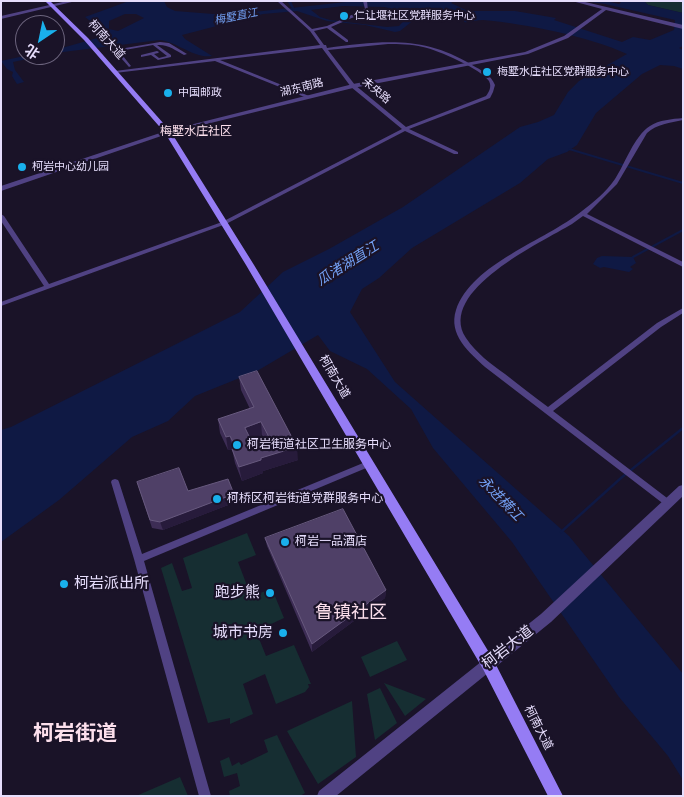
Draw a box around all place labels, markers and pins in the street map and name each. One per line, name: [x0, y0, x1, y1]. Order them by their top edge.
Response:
place label: 仁让堰社区党群服务中心: [354, 9, 475, 23]
marker: 仁让堰社区党群服务中心: [338, 10, 350, 22]
place label: 梅墅水庄社区党群服务中心: [497, 65, 629, 79]
marker: 梅墅水庄社区党群服务中心: [481, 66, 493, 78]
place label: 中国邮政: [178, 86, 222, 100]
marker: 中国邮政: [162, 87, 174, 99]
place label: 柯岩中心幼儿园: [32, 160, 109, 174]
marker: 柯岩中心幼儿园: [16, 161, 28, 173]
place label: 柯岩街道社区卫生服务中心: [247, 438, 391, 452]
marker: 柯岩街道社区卫生服务中心: [231, 439, 243, 451]
place label: 柯桥区柯岩街道党群服务中心: [227, 492, 383, 506]
marker: 柯桥区柯岩街道党群服务中心: [211, 493, 223, 505]
place label: 柯岩一品酒店: [295, 535, 367, 549]
marker: 柯岩一品酒店: [279, 536, 291, 548]
place label: 柯岩派出所: [74, 575, 149, 593]
marker: 柯岩派出所: [58, 578, 70, 590]
place label: 跑步熊: [215, 584, 260, 602]
marker: 跑步熊: [264, 587, 276, 599]
place label: 城市书房: [213, 624, 273, 642]
marker: 城市书房: [277, 627, 289, 639]

